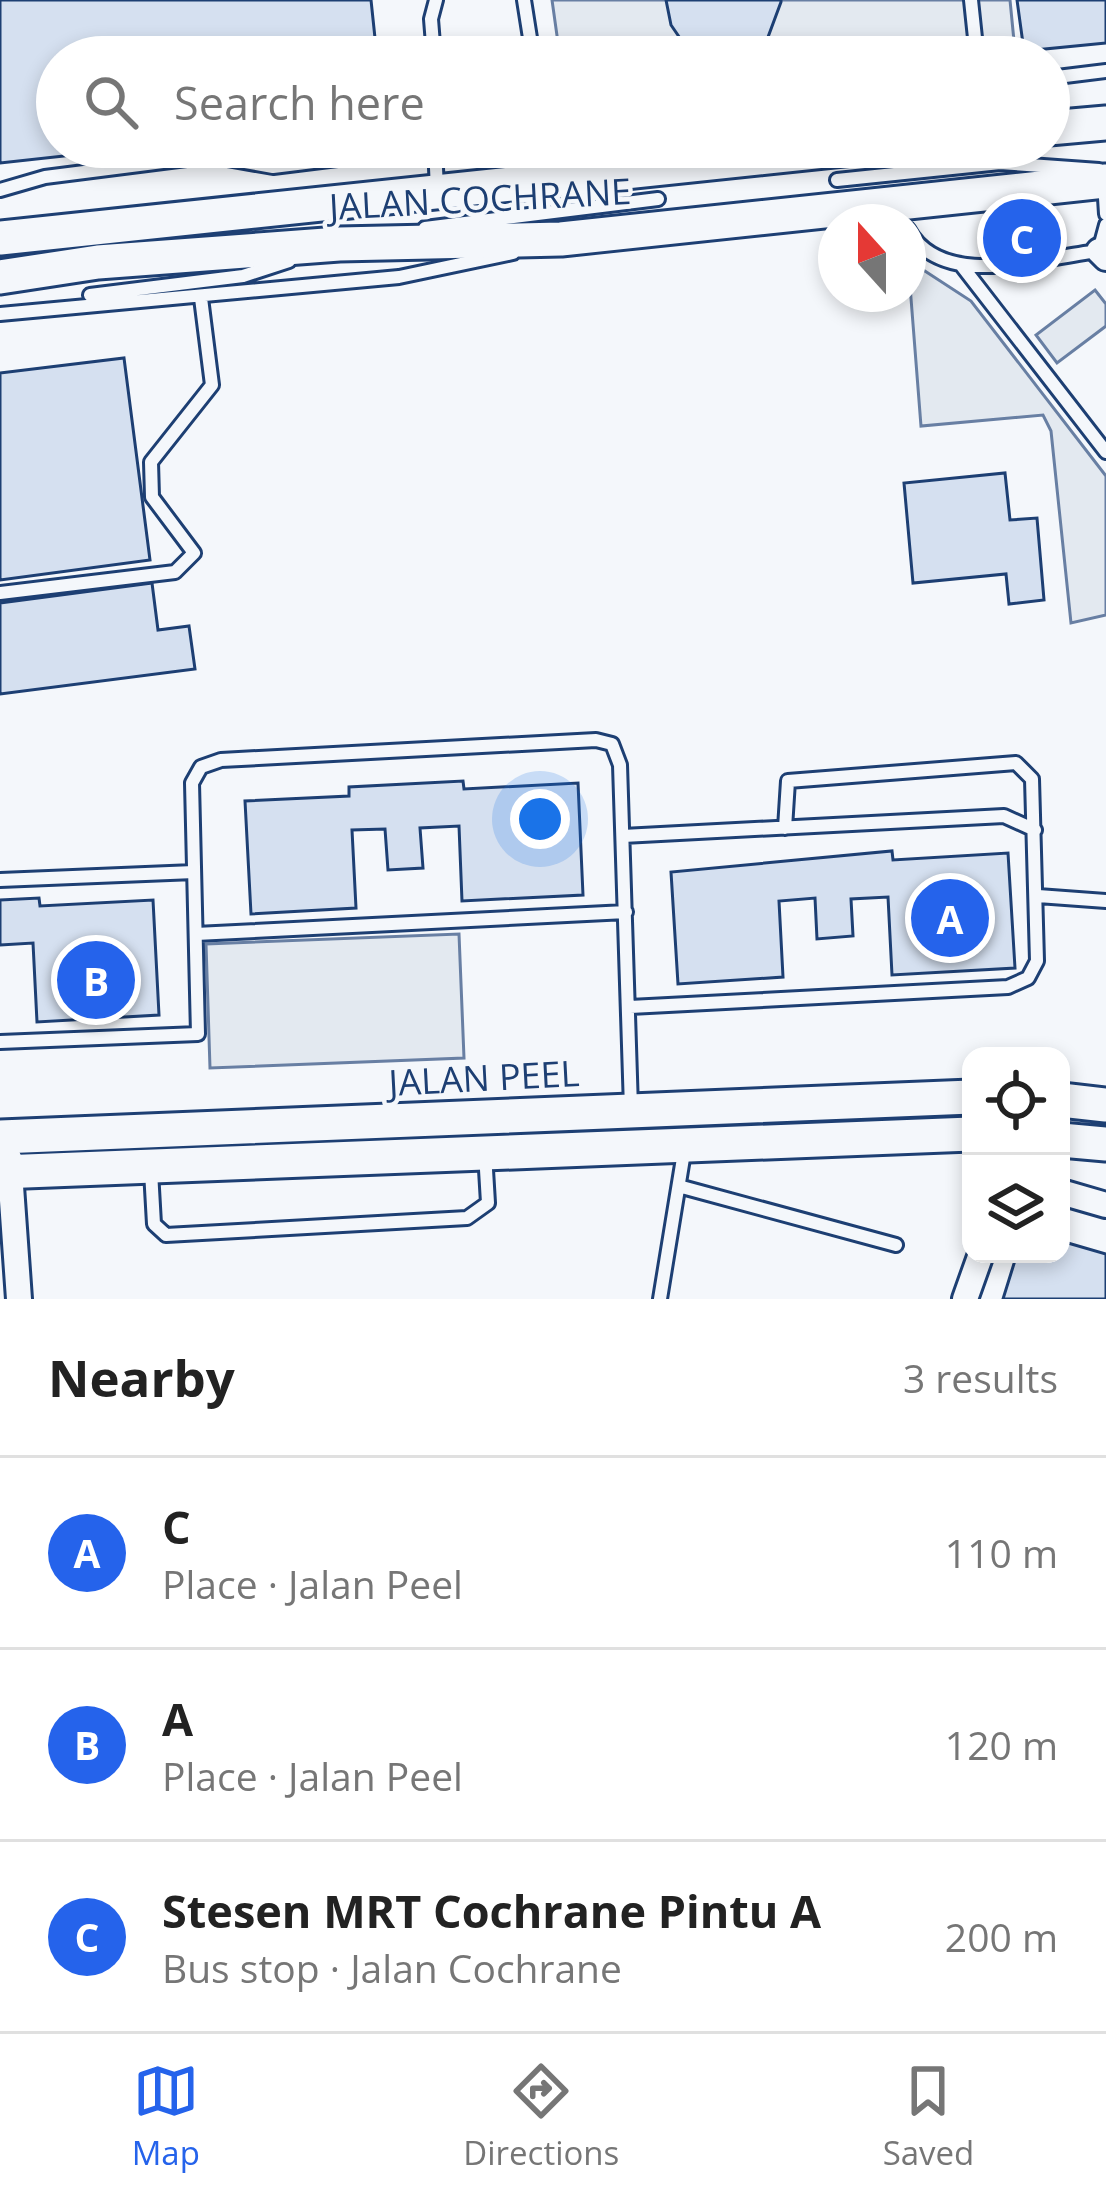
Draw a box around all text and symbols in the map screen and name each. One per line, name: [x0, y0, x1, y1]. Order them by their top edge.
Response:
search box: [36, 36, 1070, 168]
icon: search: [78, 69, 144, 135]
text: Search here: [174, 72, 425, 133]
street label: JALAN COCHRANE: [325, 166, 632, 231]
pin: C: [983, 193, 1061, 283]
north arrow: [818, 204, 926, 312]
your location: [510, 789, 570, 849]
pin: A: [911, 873, 989, 963]
pin: B: [57, 935, 135, 1025]
map controls: [962, 1047, 1070, 1263]
button: locate: [962, 1047, 1070, 1155]
street label: JALAN PEEL: [384, 1048, 581, 1107]
button: layers: [962, 1155, 1070, 1263]
text: Nearby: [48, 1342, 235, 1412]
text: 3 results: [903, 1351, 1058, 1404]
text: C: [162, 1496, 191, 1557]
text: A: [74, 1526, 100, 1579]
text: 110 m: [945, 1526, 1058, 1579]
text: Place · Jalan Peel: [162, 1557, 463, 1610]
text: A: [162, 1688, 193, 1749]
text: B: [74, 1718, 100, 1771]
text: 120 m: [945, 1718, 1058, 1771]
text: Place · Jalan Peel: [162, 1749, 463, 1802]
text: Stesen MRT Cochrane Pintu A: [162, 1880, 821, 1941]
text: C: [75, 1910, 99, 1963]
text: 200 m: [945, 1910, 1058, 1963]
text: Bus stop · Jalan Cochrane: [162, 1941, 622, 1994]
tab: Map: [132, 2058, 200, 2175]
tab: Directions: [463, 2058, 619, 2175]
tab: Saved: [883, 2058, 974, 2175]

